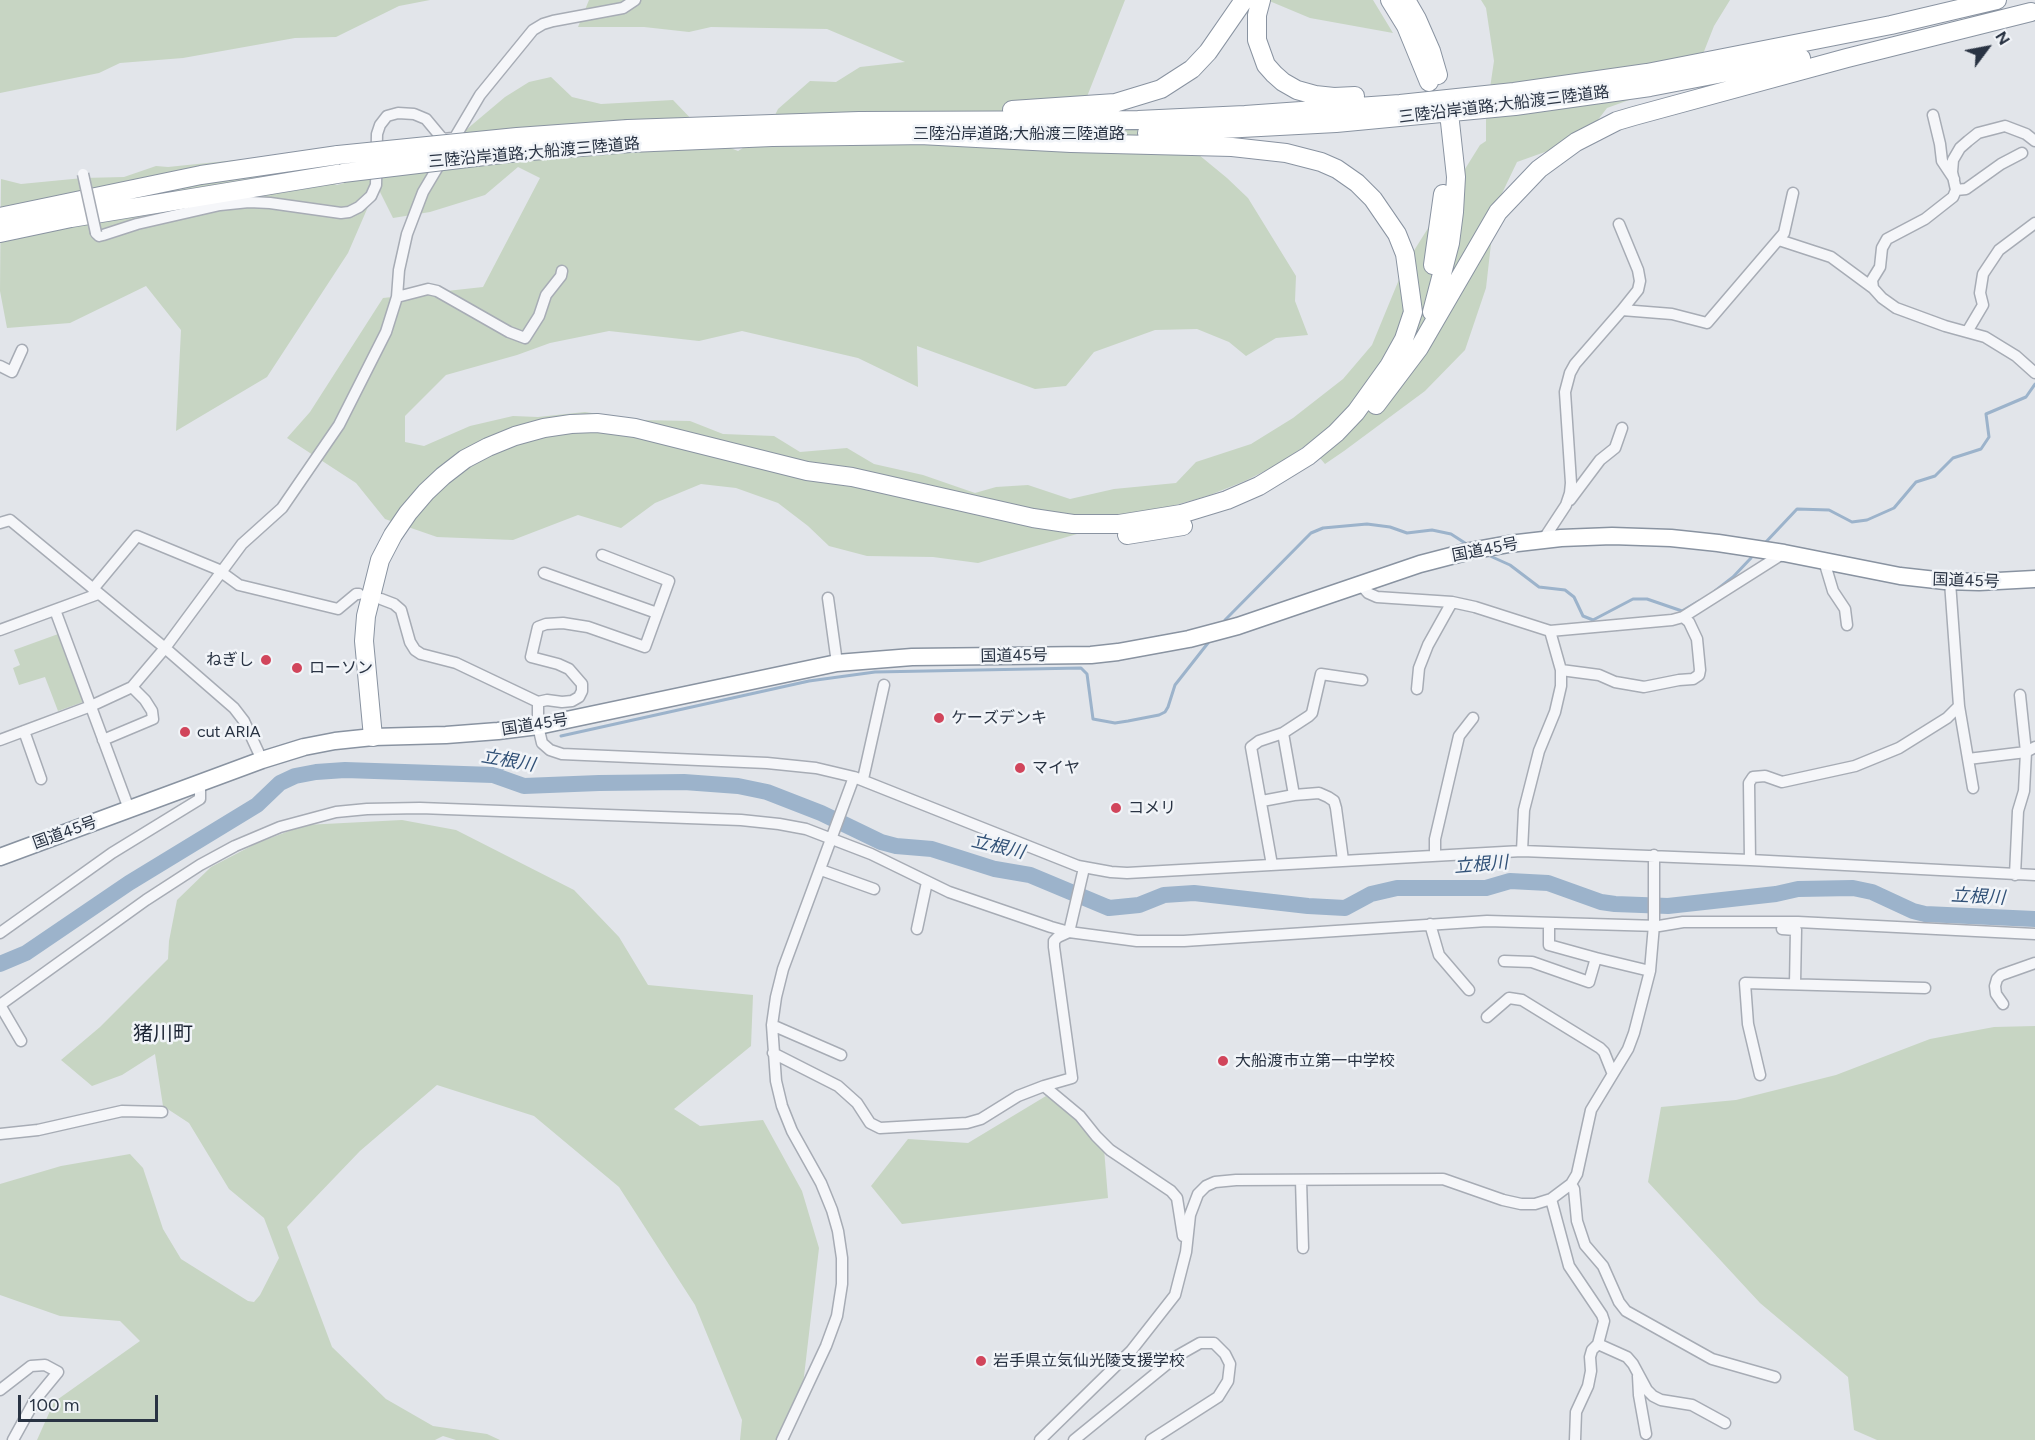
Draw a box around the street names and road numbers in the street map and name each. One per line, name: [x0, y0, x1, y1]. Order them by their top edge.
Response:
street label: 三陸沿岸道路;大船渡三陸道路: [1398, 83, 1610, 127]
street label: 三陸沿岸道路;大船渡三陸道路: [913, 124, 1125, 144]
street label: 三陸沿岸道路;大船渡三陸道路: [427, 134, 641, 172]
street label: 国道45号: [1450, 534, 1520, 566]
street label: 国道45号: [1932, 570, 2000, 592]
street label: 国道45号: [980, 646, 1048, 666]
street label: 国道45号: [500, 710, 570, 740]
street label: 国道45号: [30, 812, 100, 854]

